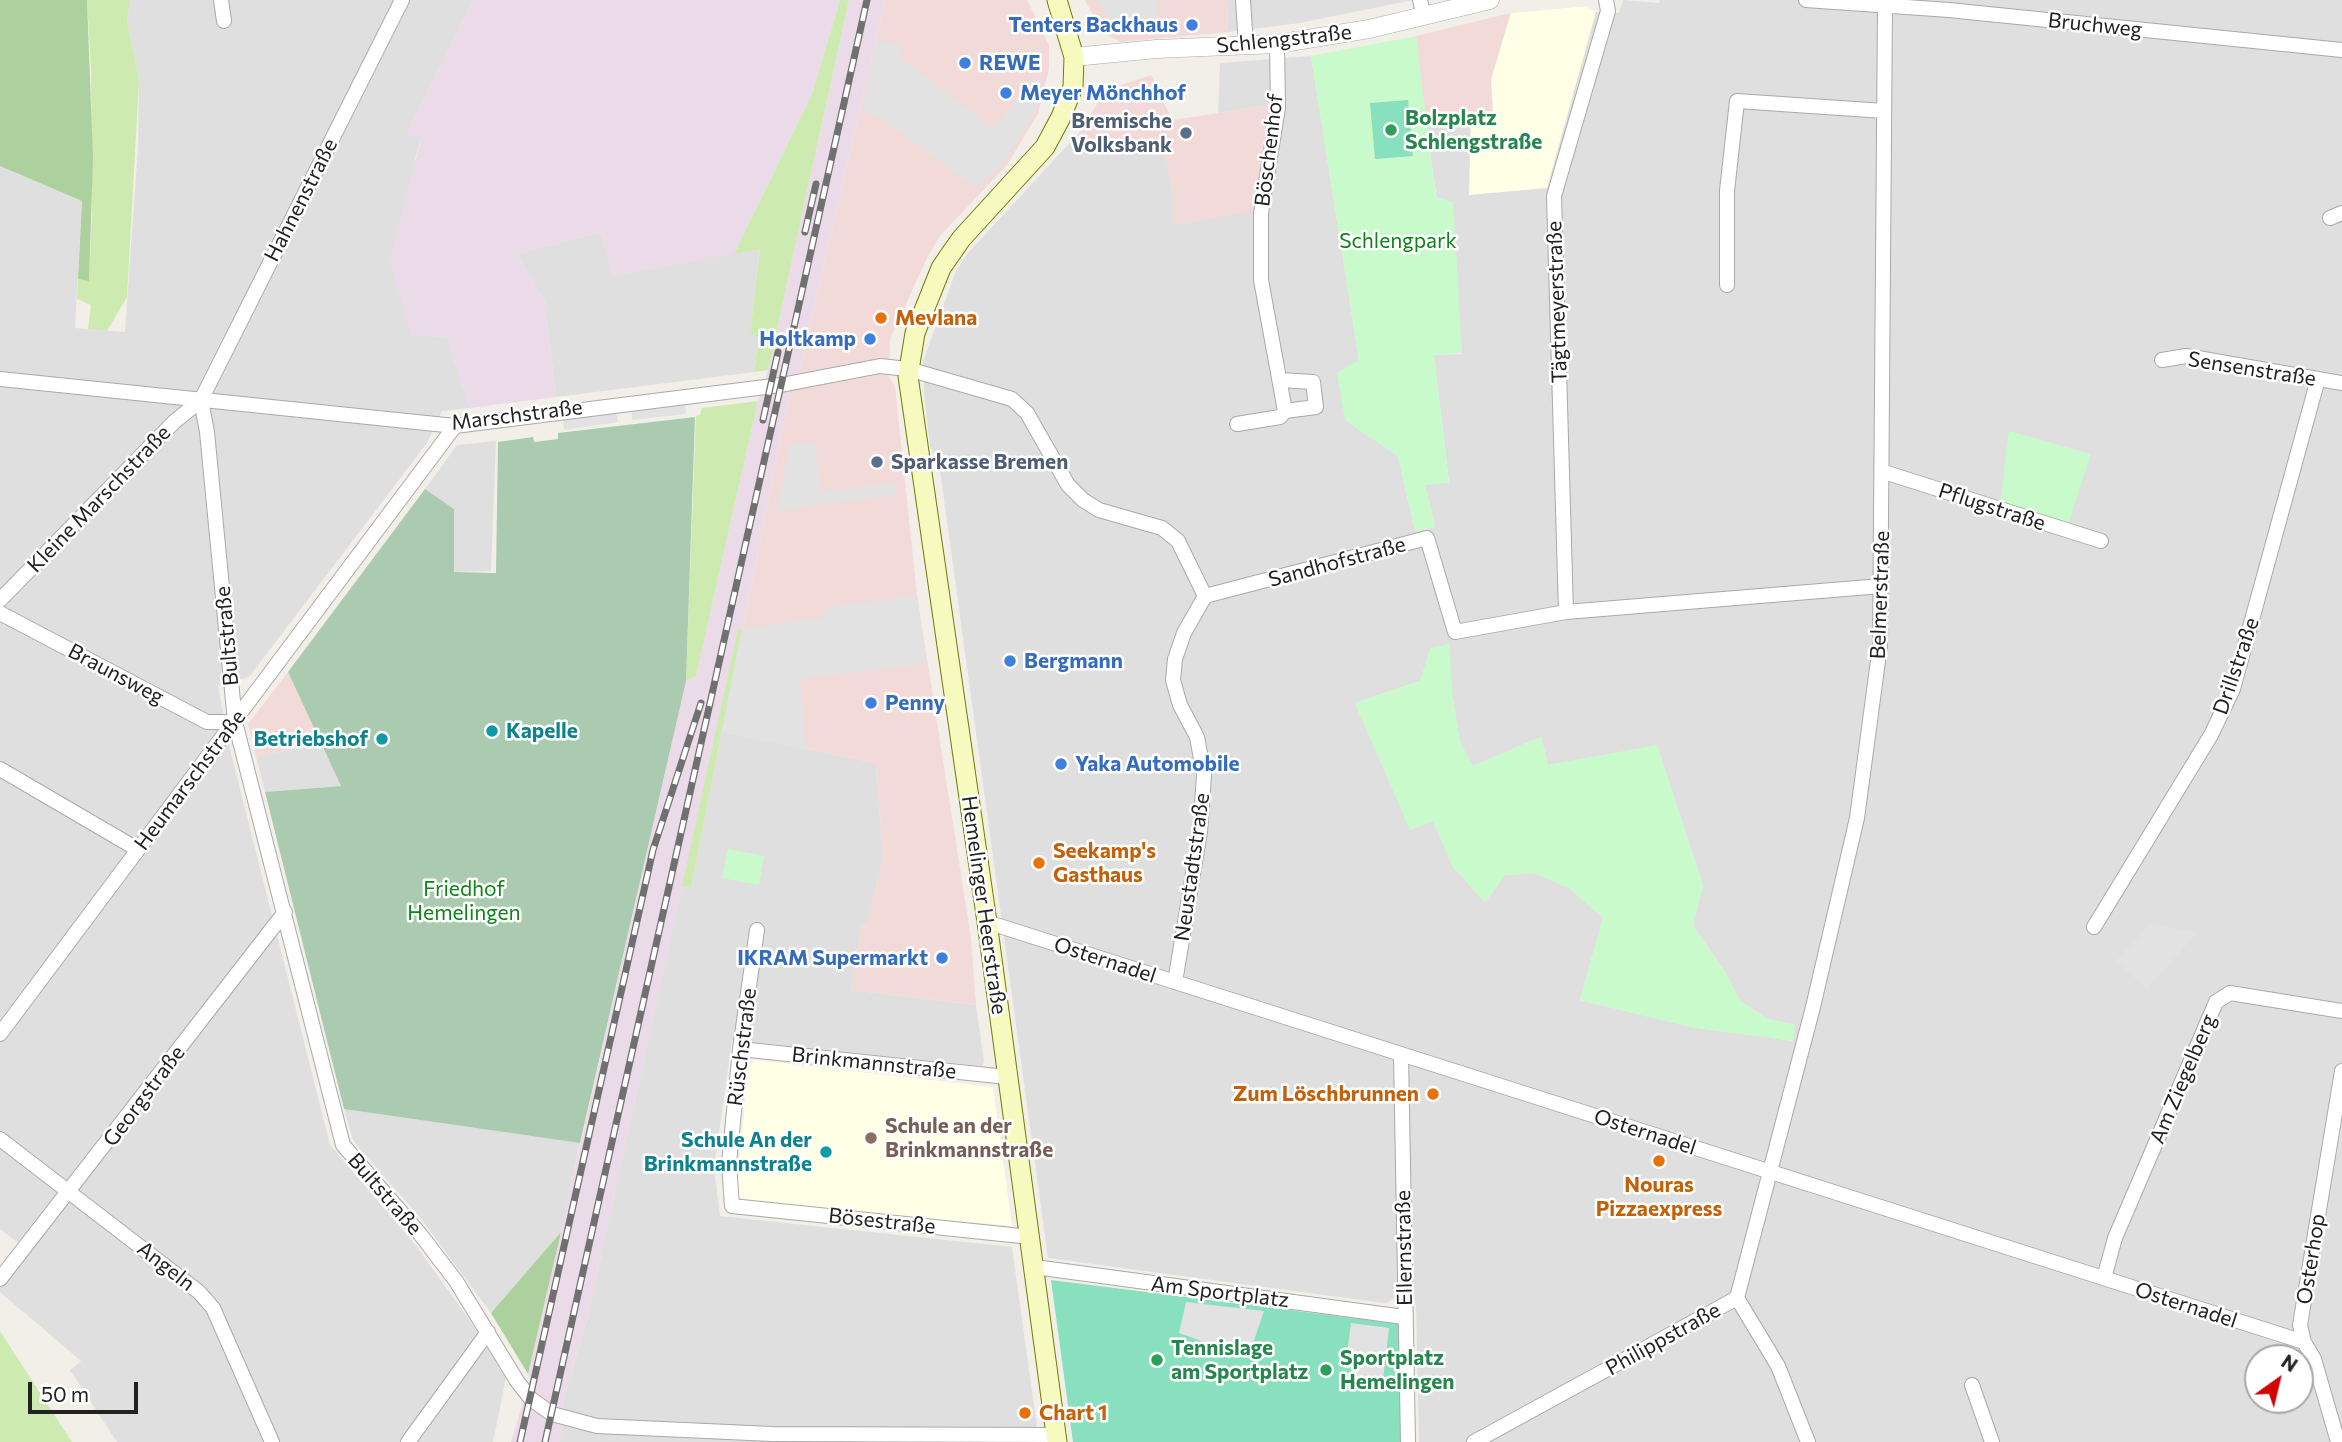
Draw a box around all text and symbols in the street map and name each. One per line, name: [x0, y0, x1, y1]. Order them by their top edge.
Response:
street label: Bruchweg: [2047, 8, 2143, 42]
place label: Tenters Backhaus: [1009, 12, 1178, 38]
marker: Tenters Backhaus: [1184, 17, 1200, 33]
street label: Schlengstraße: [1215, 19, 1353, 59]
place label: REWE: [979, 50, 1041, 76]
marker: REWE: [957, 55, 973, 71]
place label: Meyer Mönchhof: [1020, 80, 1186, 106]
marker: Meyer Mönchhof: [998, 85, 1014, 101]
street label: Böschenhof: [1250, 92, 1288, 208]
place label: Bolzplatz Schlengstraße: [1405, 105, 1542, 155]
place label: Bremische Volksbank: [1071, 108, 1172, 158]
marker: Bolzplatz Schlengstraße: [1383, 122, 1399, 138]
marker: Bremische Volksbank: [1178, 125, 1194, 141]
street label: Hahnenstraße: [259, 134, 343, 266]
street label: Tägtmeyerstraße: [1542, 220, 1572, 384]
park label: Schlengpark: [1339, 228, 1457, 254]
place label: Mevlana: [895, 305, 977, 331]
marker: Mevlana: [873, 310, 889, 326]
place label: Holtkamp: [759, 326, 856, 352]
marker: Holtkamp: [862, 331, 878, 347]
street label: Sensenstraße: [2186, 346, 2318, 392]
street label: Marschstraße: [450, 394, 584, 436]
street label: Kleine Marschstraße: [22, 420, 176, 578]
place label: Sparkasse Bremen: [891, 449, 1068, 475]
marker: Sparkasse Bremen: [869, 454, 885, 470]
street label: Pflugstraße: [1935, 478, 2049, 536]
street label: Belmerstraße: [1865, 530, 1895, 660]
street label: Sandhofstraße: [1266, 532, 1408, 592]
street label: Bultstraße: [210, 585, 244, 687]
street label: Drillstraße: [2208, 614, 2264, 718]
street label: Braunsweg: [64, 638, 168, 710]
place label: Bergmann: [1024, 648, 1123, 674]
marker: Bergmann: [1002, 653, 1018, 669]
place label: Penny: [885, 690, 945, 716]
marker: Penny: [863, 695, 879, 711]
street label: Heumarschstraße: [129, 705, 251, 855]
place label: Kapelle: [506, 718, 578, 744]
marker: Kapelle: [484, 723, 500, 739]
place label: Betriebshof: [253, 726, 368, 752]
marker: Betriebshof: [374, 731, 390, 747]
place label: Yaka Automobile: [1075, 751, 1240, 777]
marker: Yaka Automobile: [1053, 756, 1069, 772]
street label: Neustadtstraße: [1169, 791, 1215, 943]
street label: Hemelinger Heerstraße: [956, 794, 1012, 1016]
place label: Seekamp's Gasthaus: [1053, 838, 1156, 888]
marker: Seekamp's Gasthaus: [1031, 855, 1047, 871]
park label: Friedhof Hemelingen: [407, 876, 521, 926]
street label: Osternadel: [1051, 932, 1159, 988]
place label: IKRAM Supermarkt: [737, 945, 928, 971]
marker: IKRAM Supermarkt: [934, 950, 950, 966]
street label: Rüschstraße: [722, 987, 762, 1107]
street label: Am Ziegelberg: [2144, 1010, 2222, 1148]
street label: Georgstraße: [98, 1041, 190, 1151]
street label: Brinkmannstraße: [791, 1042, 957, 1084]
place label: Zum Löschbrunnen: [1233, 1081, 1419, 1107]
marker: Zum Löschbrunnen: [1425, 1086, 1441, 1102]
street label: Osternadel: [1591, 1104, 1699, 1160]
place label: Schule an der Brinkmannstraße: [885, 1113, 1053, 1163]
place label: Schule An der Brinkmannstraße: [644, 1127, 812, 1177]
marker: Schule an der Brinkmannstraße: [863, 1130, 879, 1146]
marker: Schule An der Brinkmannstraße: [818, 1144, 834, 1160]
street label: Bultstraße: [343, 1148, 427, 1240]
marker: Nouras Pizzaexpress: [1651, 1153, 1667, 1169]
place label: Nouras Pizzaexpress: [1596, 1172, 1722, 1222]
street label: Ellernstraße: [1390, 1190, 1418, 1306]
street label: Bösestraße: [827, 1203, 937, 1239]
street label: Osterhop: [2291, 1212, 2331, 1306]
street label: Angeln: [132, 1236, 200, 1296]
street label: Am Sportplatz: [1150, 1271, 1290, 1313]
street label: Osternadel: [2132, 1277, 2240, 1333]
street label: Philippstraße: [1601, 1297, 1725, 1381]
place label: Tennislage am Sportplatz: [1171, 1335, 1308, 1385]
north arrow: [2244, 1344, 2314, 1414]
place label: Sportplatz Hemelingen: [1340, 1345, 1454, 1395]
text: N: [2278, 1349, 2302, 1376]
marker: Tennislage am Sportplatz: [1149, 1352, 1165, 1368]
marker: Sportplatz Hemelingen: [1318, 1362, 1334, 1378]
scale bar: [32, 1368, 142, 1412]
text: 50 m: [41, 1381, 89, 1406]
place label: Chart 1: [1039, 1400, 1108, 1426]
marker: Chart 1: [1017, 1405, 1033, 1421]

